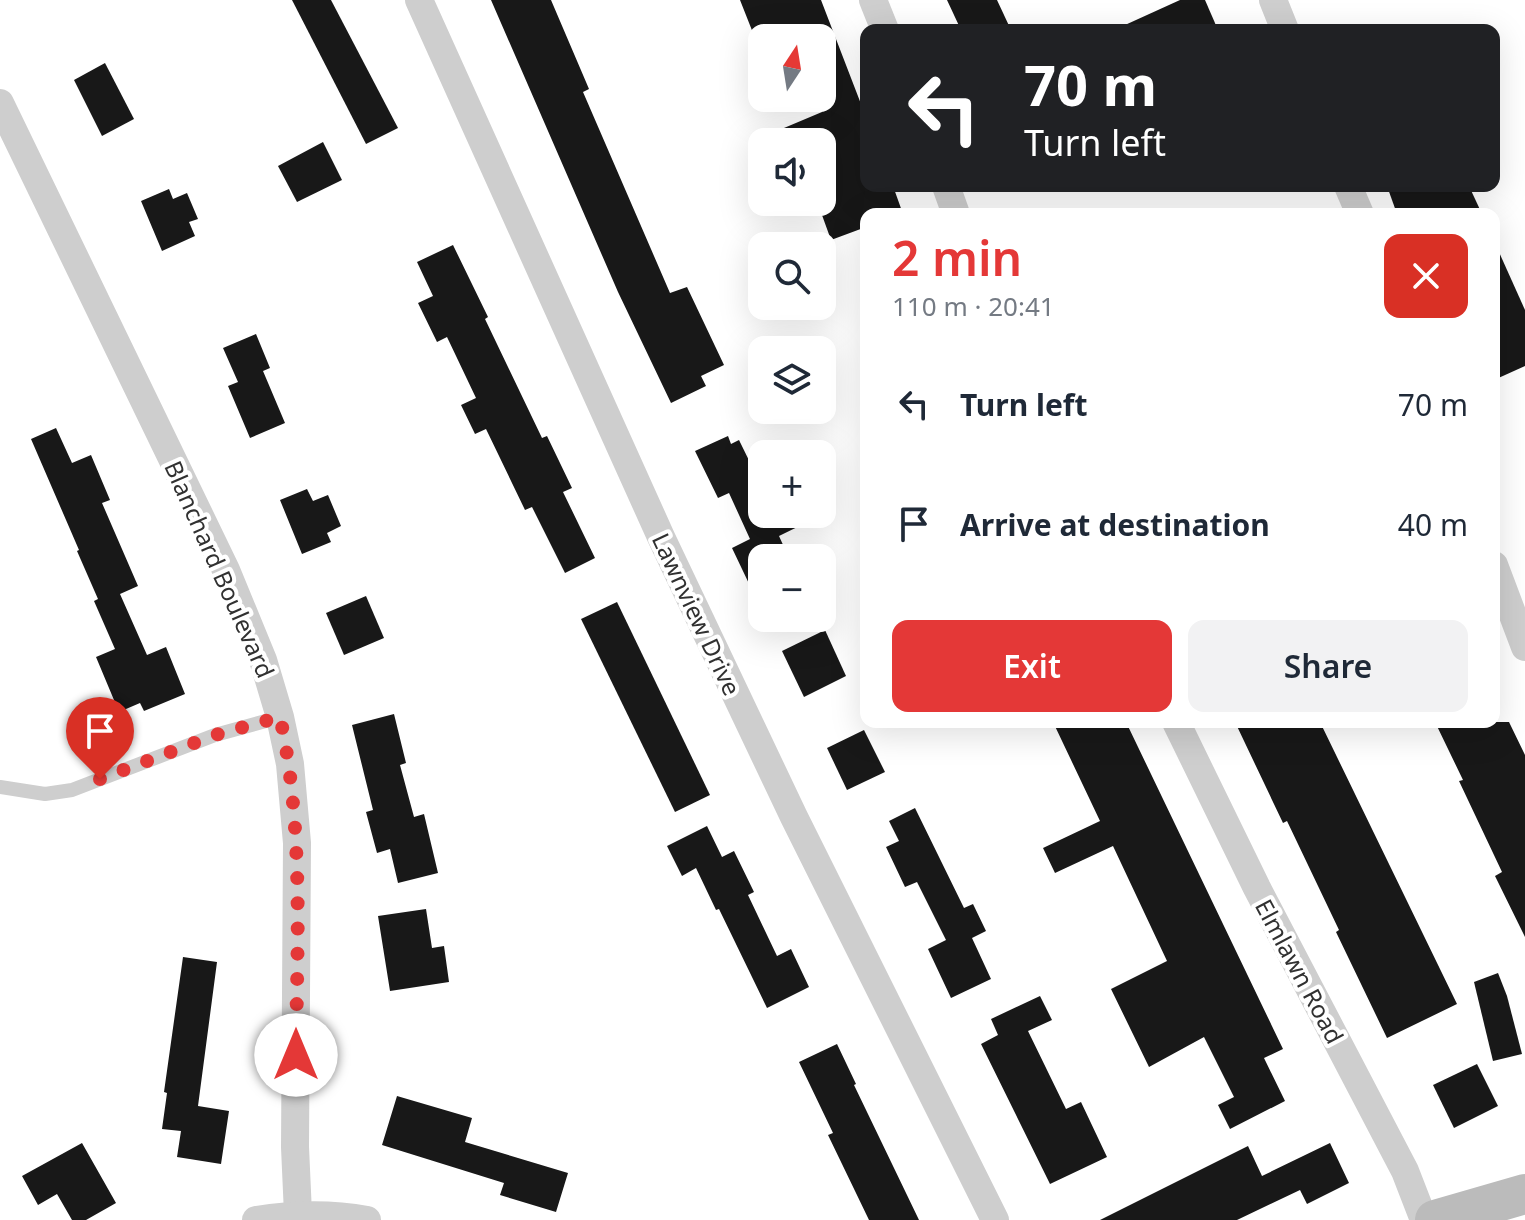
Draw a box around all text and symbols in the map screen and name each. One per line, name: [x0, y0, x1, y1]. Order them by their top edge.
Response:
north arrow: [748, 24, 836, 112]
map controls: [748, 24, 836, 632]
text: 70 m: [1024, 46, 1157, 122]
icon: left: [892, 56, 996, 160]
text: Turn left: [1024, 118, 1166, 167]
button: sound: [748, 128, 836, 216]
text: 2 min: [892, 225, 1022, 290]
button: search: [748, 232, 836, 320]
button: close: [1384, 234, 1468, 318]
text: 110 m · 20:41: [892, 288, 1055, 324]
button: layers: [748, 336, 836, 424]
icon: left: [892, 382, 936, 426]
text: Turn left: [960, 384, 1088, 425]
text: 70 m: [1398, 384, 1468, 425]
button: +: [748, 440, 836, 528]
street label: Blanchard Boulevard: [157, 455, 283, 683]
icon: arrive: [892, 502, 936, 546]
text: Arrive at destination: [960, 504, 1270, 545]
text: 40 m: [1398, 504, 1468, 545]
street label: Lawnview Drive: [645, 527, 749, 701]
button: −: [748, 544, 836, 632]
button: Exit: [892, 620, 1172, 712]
button: Share: [1188, 620, 1468, 712]
pin: [66, 697, 134, 779]
icon: arrive: [78, 709, 122, 753]
street label: Elmlawn Road: [1248, 893, 1352, 1049]
position arrow: [254, 1013, 338, 1097]

